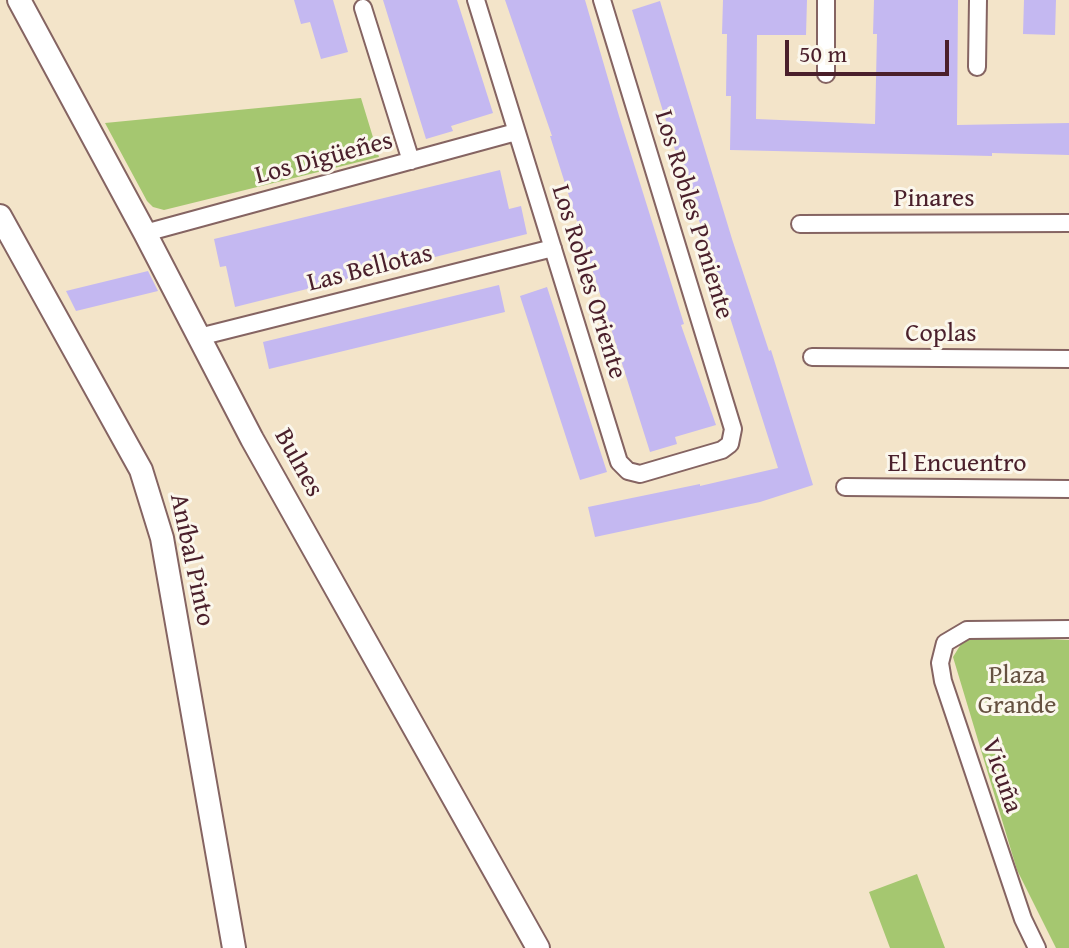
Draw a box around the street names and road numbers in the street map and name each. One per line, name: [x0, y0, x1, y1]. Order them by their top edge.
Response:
street label: Los Robles Poniente: [646, 107, 740, 323]
street label: Los Digüeñes: [252, 126, 396, 192]
street label: Los Robles Oriente: [544, 181, 632, 383]
street label: Pinares: [893, 183, 975, 215]
street label: Las Bellotas: [304, 238, 436, 300]
street label: Coplas: [905, 318, 977, 350]
street label: Bulnes: [267, 423, 329, 503]
street label: El Encuentro: [887, 448, 1027, 480]
street label: Aníbal Pinto: [162, 491, 220, 629]
street label: Vicuña: [974, 735, 1028, 817]

